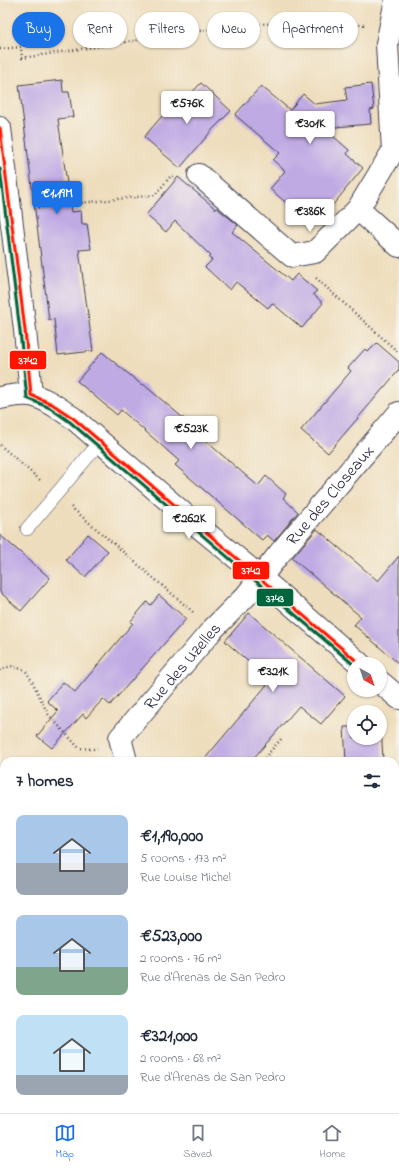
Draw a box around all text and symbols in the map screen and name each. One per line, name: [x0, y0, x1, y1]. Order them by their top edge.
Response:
chip: Buy: [12, 12, 65, 48]
chip: Rent: [73, 12, 127, 48]
chip: Filters: [135, 12, 199, 48]
chip: New: [207, 12, 260, 48]
chip: Apartment: [268, 12, 358, 48]
pin: €576K: [159, 91, 215, 125]
text: €576K: [170, 94, 204, 113]
pin: €301K: [282, 111, 338, 145]
text: €301K: [295, 114, 325, 133]
pin: €1.19M: [24, 181, 90, 215]
text: €1.19M: [41, 184, 73, 203]
pin: €386K: [282, 199, 338, 233]
text: €386K: [294, 202, 326, 221]
line badge: 3742: [9, 350, 47, 370]
text: 3742: [17, 353, 38, 369]
pin: €523K: [163, 416, 219, 450]
text: €523K: [174, 419, 208, 438]
street label: Rue des Closeaux: [281, 440, 381, 551]
pin: €262K: [161, 506, 217, 540]
text: €262K: [172, 509, 206, 528]
line badge: 3742: [232, 561, 270, 580]
text: 3742: [240, 563, 261, 579]
line badge: 3743: [256, 588, 294, 607]
text: 3743: [265, 591, 285, 607]
street label: Rue des Uzelles: [138, 617, 227, 716]
north arrow: [347, 657, 387, 697]
map controls: [347, 657, 387, 745]
pin: €321K: [245, 659, 301, 693]
text: €321K: [257, 662, 289, 681]
button: locate: [347, 705, 387, 745]
text: 7 homes: [16, 769, 74, 794]
icon: filters: [361, 770, 383, 792]
text: €1,190,000: [140, 824, 203, 849]
icon: home: [48, 831, 96, 879]
text: 5 rooms · 173 m²: [140, 849, 226, 868]
text: Rue Louise Michel: [140, 868, 231, 887]
text: €523,000: [140, 924, 202, 949]
icon: home: [48, 931, 96, 979]
text: 2 rooms · 76 m²: [140, 949, 222, 968]
text: Rue d'Arenas de San Pedro: [140, 968, 286, 987]
text: €321,000: [140, 1024, 198, 1049]
icon: home: [48, 1031, 96, 1079]
text: 2 rooms · 68 m²: [140, 1049, 221, 1068]
text: Rue d'Arenas de San Pedro: [140, 1068, 286, 1087]
tab: Map: [54, 1122, 76, 1162]
tab: Saved: [183, 1122, 212, 1162]
tab: Home: [320, 1122, 345, 1162]

